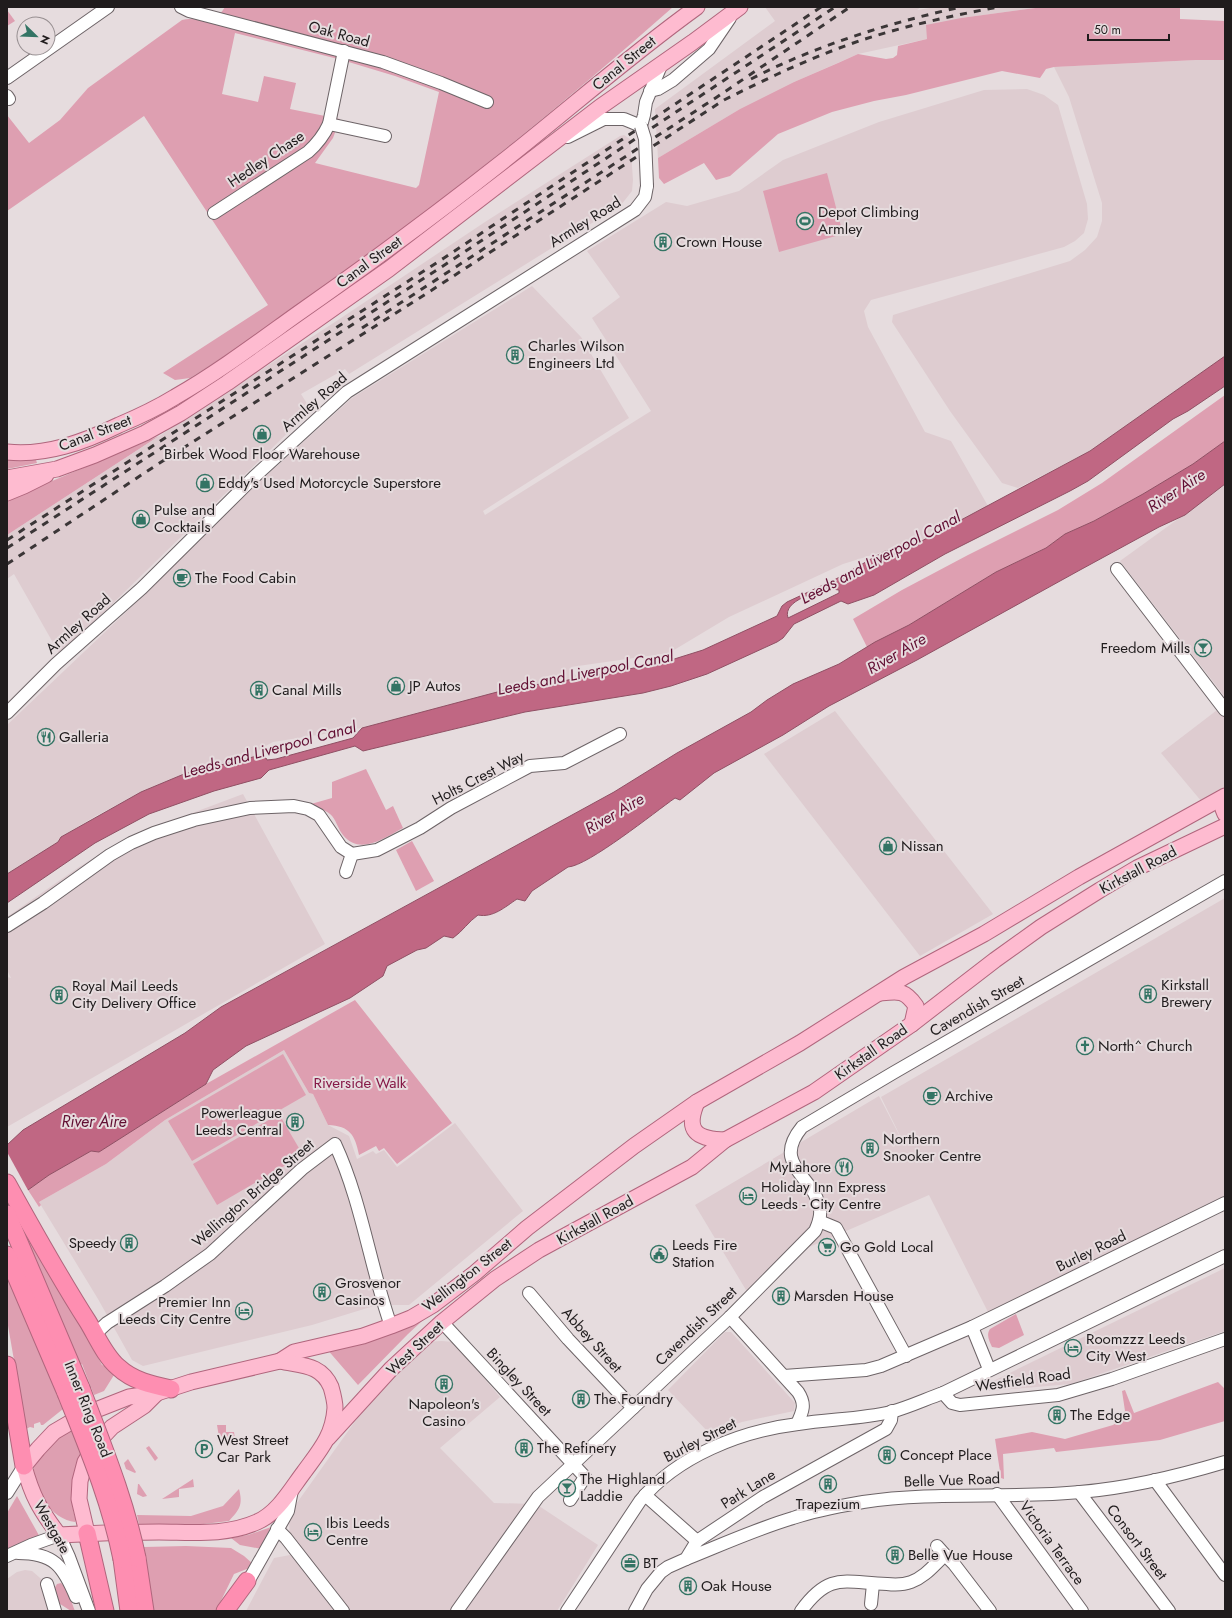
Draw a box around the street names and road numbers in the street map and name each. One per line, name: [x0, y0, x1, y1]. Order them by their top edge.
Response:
street label: Oak Road: [306, 15, 372, 53]
street label: Canal Street: [587, 30, 661, 96]
street label: Hedley Chase: [223, 125, 309, 193]
street label: Armley Road: [545, 191, 625, 253]
street label: Canal Street: [332, 230, 407, 293]
street label: Armley Road: [276, 367, 352, 437]
street label: Canal Street: [55, 409, 135, 457]
street label: Armley Road: [40, 589, 116, 659]
street label: Holts Crest Way: [428, 745, 528, 811]
street label: Kirkstall Road: [1095, 840, 1181, 900]
street label: Cavendish Street: [926, 970, 1029, 1042]
street label: Kirkstall Road: [830, 1019, 912, 1085]
street label: Wellington Bridge Street: [187, 1133, 319, 1252]
street label: Kirkstall Road: [553, 1190, 637, 1250]
street label: Burley Road: [1052, 1224, 1130, 1278]
street label: Wellington Street: [417, 1233, 517, 1317]
street label: Cavendish Street: [650, 1281, 742, 1371]
street label: Abbey Street: [557, 1302, 628, 1378]
street label: West Street: [381, 1315, 449, 1380]
street label: Bingley Street: [481, 1343, 557, 1421]
street label: Inner Ring Road: [59, 1357, 117, 1461]
street label: Westfield Road: [974, 1362, 1072, 1398]
street label: Burley Street: [660, 1412, 741, 1468]
street label: Park Lane: [716, 1463, 780, 1514]
street label: Belle Vue Road: [903, 1467, 1001, 1493]
street label: Westgate: [28, 1496, 76, 1558]
street label: Victoria Terrace: [1014, 1496, 1090, 1590]
street label: Consort Street: [1101, 1500, 1173, 1585]

